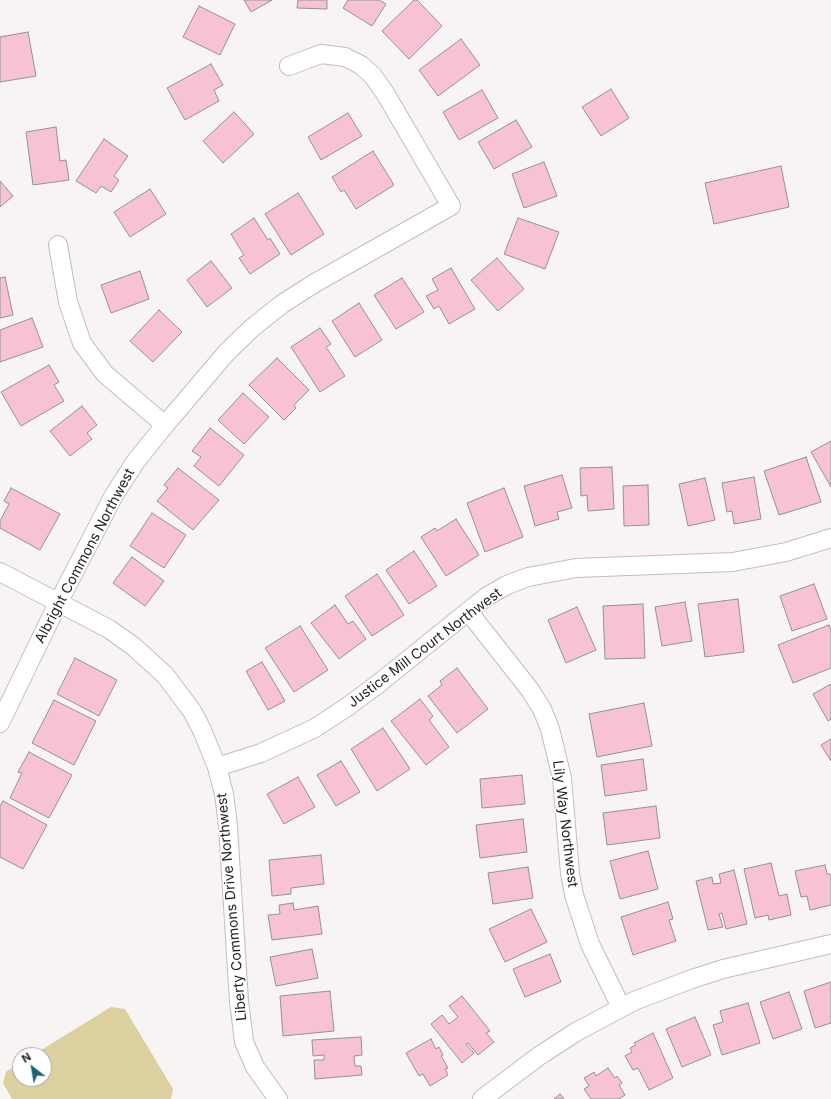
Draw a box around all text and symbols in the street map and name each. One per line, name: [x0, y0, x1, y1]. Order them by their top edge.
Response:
street label: Albright Commons Northwest: [32, 466, 138, 646]
street label: Justice Mill Court Northwest: [345, 585, 505, 711]
street label: Lily Way Northwest: [549, 760, 581, 888]
street label: Liberty Commons Drive Northwest: [214, 792, 250, 1022]
north arrow: [12, 1047, 52, 1087]
text: N: [19, 1049, 34, 1066]

